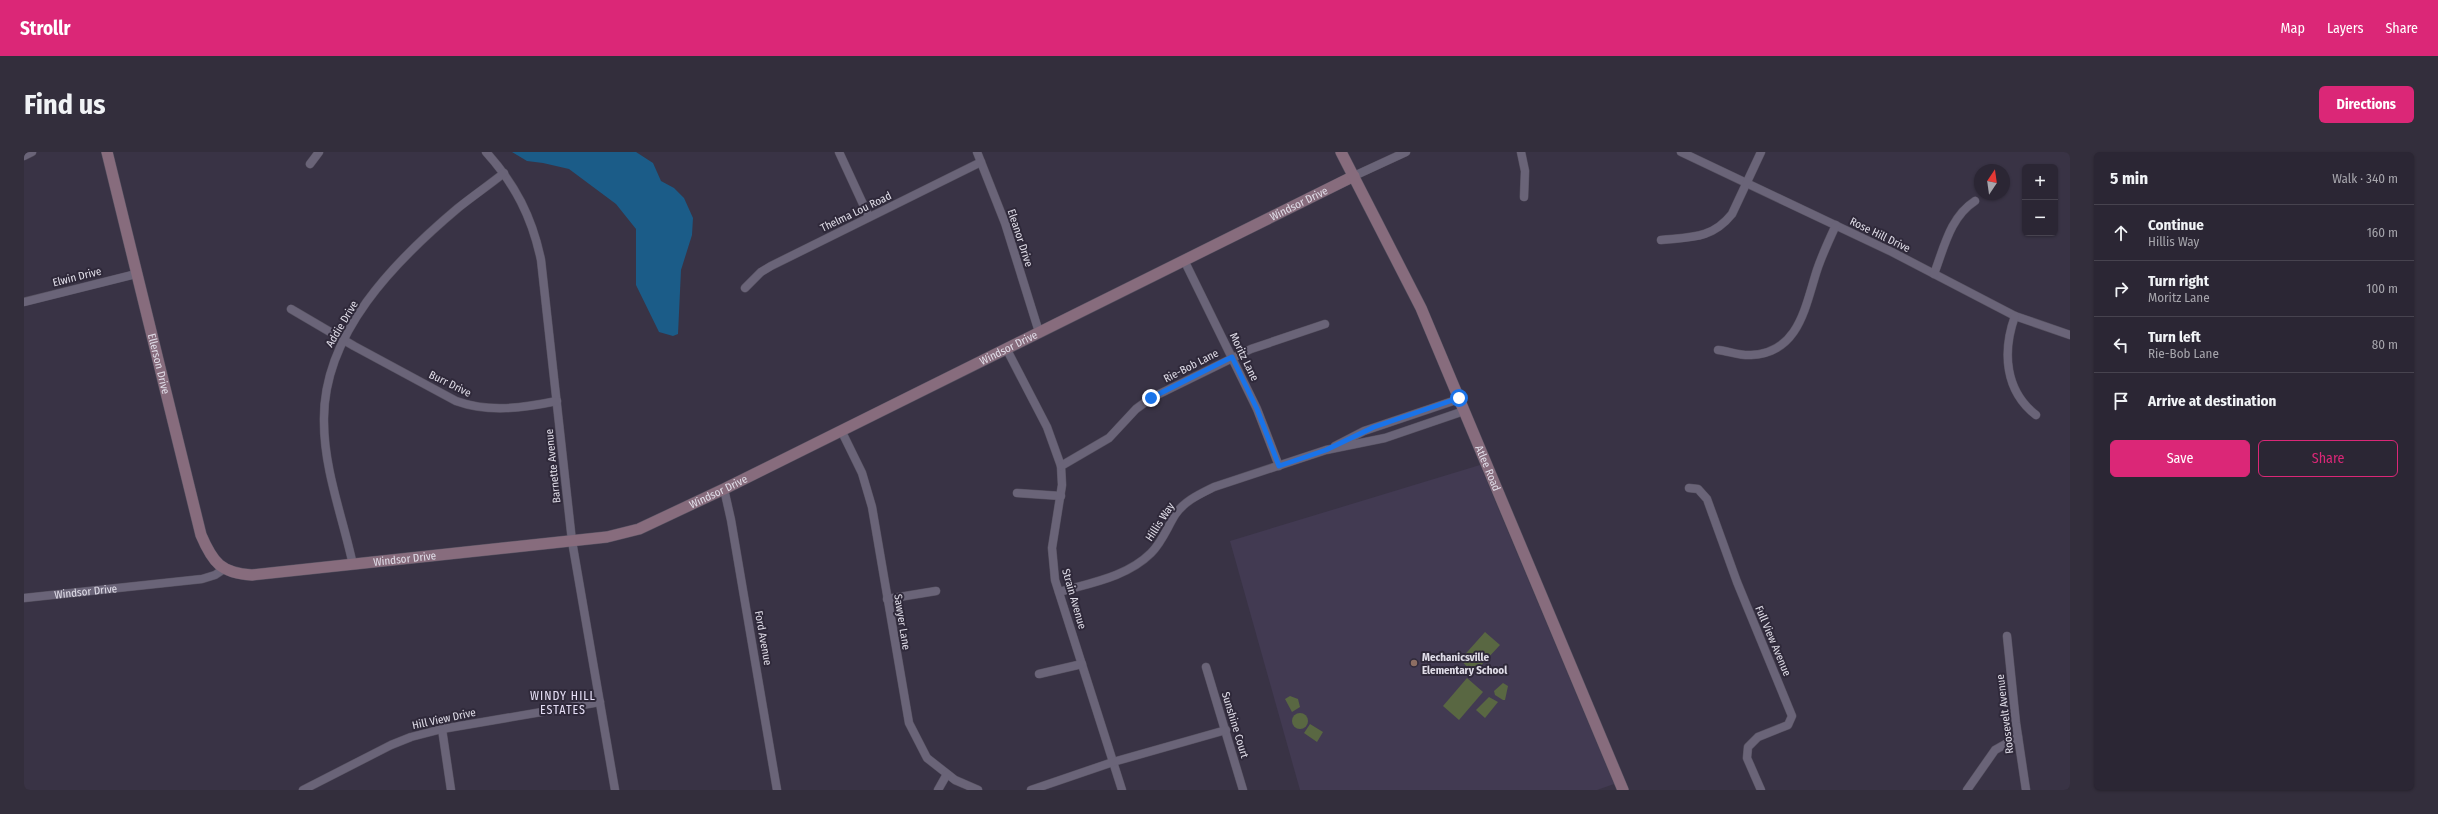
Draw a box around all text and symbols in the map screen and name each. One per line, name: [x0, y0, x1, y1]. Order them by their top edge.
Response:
text: Strollr: [20, 17, 70, 40]
text: Map: [2281, 20, 2305, 37]
text: Layers: [2327, 20, 2363, 37]
text: Share: [2385, 20, 2418, 37]
button: Directions: [2319, 86, 2414, 123]
text: Find us: [24, 88, 106, 121]
north arrow: [1974, 164, 2010, 200]
map controls: [2022, 164, 2058, 236]
button: +: [2022, 164, 2058, 200]
text: 5 min: [2110, 168, 2148, 189]
text: Walk · 340 m: [2332, 171, 2398, 186]
street label: Windsor Drive: [1268, 184, 1330, 223]
street label: Thelma Lou Road: [818, 189, 894, 235]
button: −: [2022, 200, 2058, 236]
street label: Eleanor Drive: [1005, 207, 1035, 269]
street label: Rose Hill Drive: [1848, 215, 1912, 255]
text: Continue: [2148, 216, 2204, 234]
icon: ahead: [2110, 222, 2132, 244]
text: 160 m: [2367, 225, 2398, 240]
text: Hillis Way: [2148, 234, 2199, 249]
street label: Elwin Drive: [51, 265, 103, 289]
text: Turn right: [2148, 272, 2209, 290]
icon: right: [2110, 278, 2132, 300]
text: 100 m: [2366, 281, 2398, 296]
text: Moritz Lane: [2148, 290, 2210, 305]
street label: Addie Drive: [323, 299, 361, 349]
street label: Windsor Drive: [977, 328, 1040, 368]
text: Turn left: [2148, 328, 2201, 346]
street label: Moritz Lane: [1227, 331, 1261, 383]
street label: Ellerson Drive: [145, 332, 173, 395]
icon: left: [2110, 334, 2132, 356]
text: 80 m: [2372, 337, 2398, 352]
text: Rie-Bob Lane: [2148, 346, 2219, 361]
street label: Rie-Bob Lane: [1161, 347, 1221, 385]
street label: Burr Drive: [427, 368, 473, 400]
route end: [1142, 389, 1160, 407]
route start: [1450, 389, 1468, 407]
icon: arrive: [2110, 390, 2132, 412]
text: Arrive at destination: [2148, 392, 2276, 410]
street label: Barnette Avenue: [543, 428, 563, 504]
button: Save: [2110, 440, 2250, 477]
button: Share: [2258, 440, 2398, 477]
street label: Atlee Road: [1473, 443, 1503, 493]
street label: Windsor Drive: [687, 472, 749, 511]
street label: Hillis Way: [1143, 500, 1177, 544]
street label: Windsor Drive: [373, 549, 437, 568]
street label: Strain Avenue: [1059, 567, 1089, 631]
street label: Windsor Drive: [54, 582, 118, 601]
street label: Sawyer Lane: [891, 593, 913, 651]
street label: Full View Avenue: [1752, 604, 1794, 678]
street label: Ford Avenue: [752, 610, 774, 666]
place label: Mechanicsville Elementary School: [1422, 651, 1508, 677]
marker: Mechanicsville Elementary School: [1409, 658, 1419, 668]
street label: Roosevelt Avenue: [1994, 674, 2016, 754]
district label: WINDY HILL ESTATES: [530, 689, 596, 717]
street label: Sunshine Court: [1219, 690, 1251, 760]
street label: Hill View Drive: [411, 706, 477, 732]

